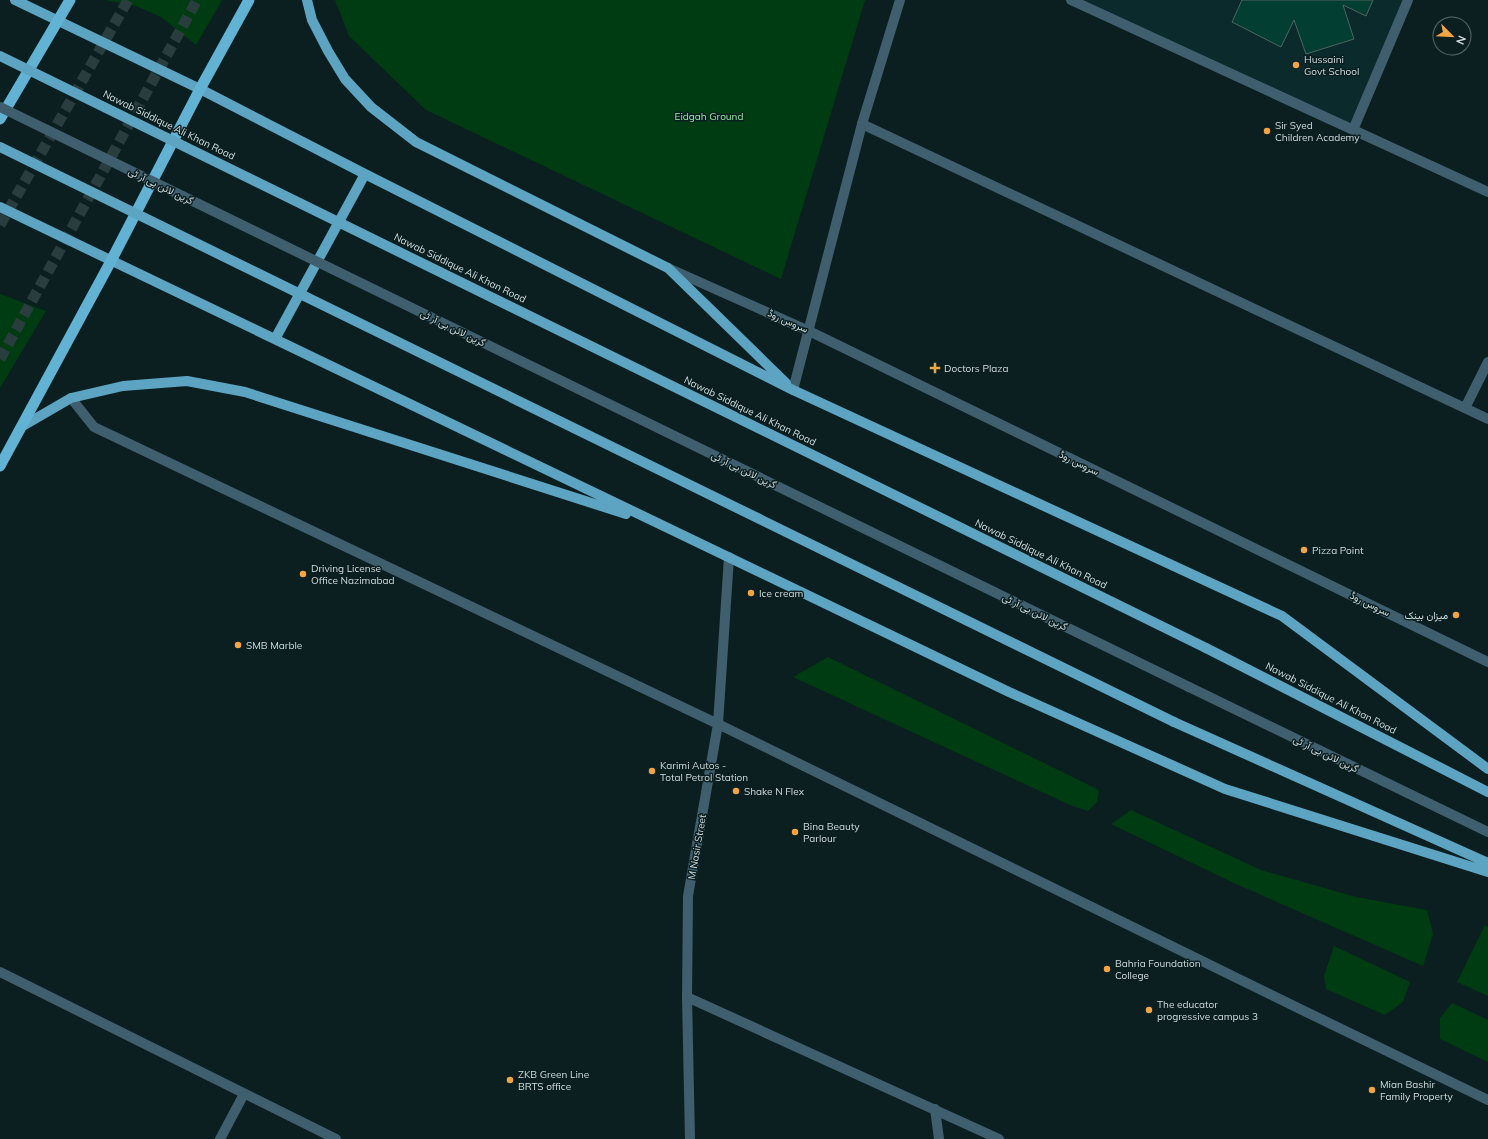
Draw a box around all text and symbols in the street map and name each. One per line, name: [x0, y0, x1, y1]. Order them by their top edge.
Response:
north arrow: [1432, 16, 1472, 56]
text: N: [1453, 33, 1469, 47]
place label: Hussaini Govt School: [1304, 53, 1359, 78]
marker: Hussaini Govt School: [1291, 60, 1301, 70]
street label: Nawab Siddique Ali Khan Road: [101, 87, 237, 163]
park label: Eidgah Ground: [675, 110, 743, 123]
place label: Sir Syed Children Academy: [1275, 119, 1360, 144]
marker: Sir Syed Children Academy: [1262, 126, 1272, 136]
street label: گرین لائن بی آر ٹی: [126, 165, 196, 208]
street label: Nawab Siddique Ali Khan Road: [392, 230, 528, 306]
street label: سروس روڈ: [766, 306, 810, 336]
street label: گرین لائن بی آر ٹی: [418, 307, 488, 350]
marker: Doctors Plaza: [929, 362, 941, 374]
place label: Doctors Plaza: [944, 362, 1008, 375]
street label: Nawab Siddique Ali Khan Road: [682, 373, 818, 449]
street label: سروس روڈ: [1057, 448, 1101, 478]
street label: گرین لائن بی آر ٹی: [709, 449, 779, 492]
street label: Nawab Siddique Ali Khan Road: [973, 516, 1109, 592]
place label: Pizza Point: [1312, 544, 1364, 557]
marker: Pizza Point: [1299, 545, 1309, 555]
place label: Driving License Office Nazimabad: [311, 562, 394, 587]
marker: Driving License Office Nazimabad: [298, 569, 308, 579]
place label: Ice cream: [759, 587, 803, 600]
marker: Ice cream: [746, 588, 756, 598]
street label: سروس روڈ: [1348, 589, 1392, 619]
street label: گرین لائن بی آر ٹی: [1000, 591, 1070, 634]
place label: میزان بینک: [1404, 609, 1448, 622]
marker: میزان بینک: [1451, 610, 1461, 620]
place label: SMB Marble: [246, 639, 302, 652]
marker: SMB Marble: [233, 640, 243, 650]
street label: Nawab Siddique Ali Khan Road: [1263, 659, 1399, 737]
street label: گرین لائن بی آر ٹی: [1291, 733, 1361, 776]
place label: Karimi Autos - Total Petrol Station: [660, 759, 748, 784]
marker: Karimi Autos - Total Petrol Station: [647, 766, 657, 776]
place label: Shake N Flex: [744, 785, 805, 798]
marker: Shake N Flex: [731, 786, 741, 796]
street label: M Nasir Street: [685, 813, 709, 881]
place label: Bina Beauty Parlour: [803, 820, 860, 845]
marker: Bina Beauty Parlour: [790, 827, 800, 837]
place label: Bahria Foundation College: [1115, 957, 1201, 982]
marker: Bahria Foundation College: [1102, 964, 1112, 974]
place label: The educator progressive campus 3: [1157, 998, 1258, 1023]
marker: The educator progressive campus 3: [1144, 1005, 1154, 1015]
place label: ZKB Green Line BRTS office: [518, 1068, 589, 1093]
marker: ZKB Green Line BRTS office: [505, 1075, 515, 1085]
place label: Mian Bashir Family Property: [1380, 1078, 1453, 1103]
marker: Mian Bashir Family Property: [1367, 1085, 1377, 1095]

